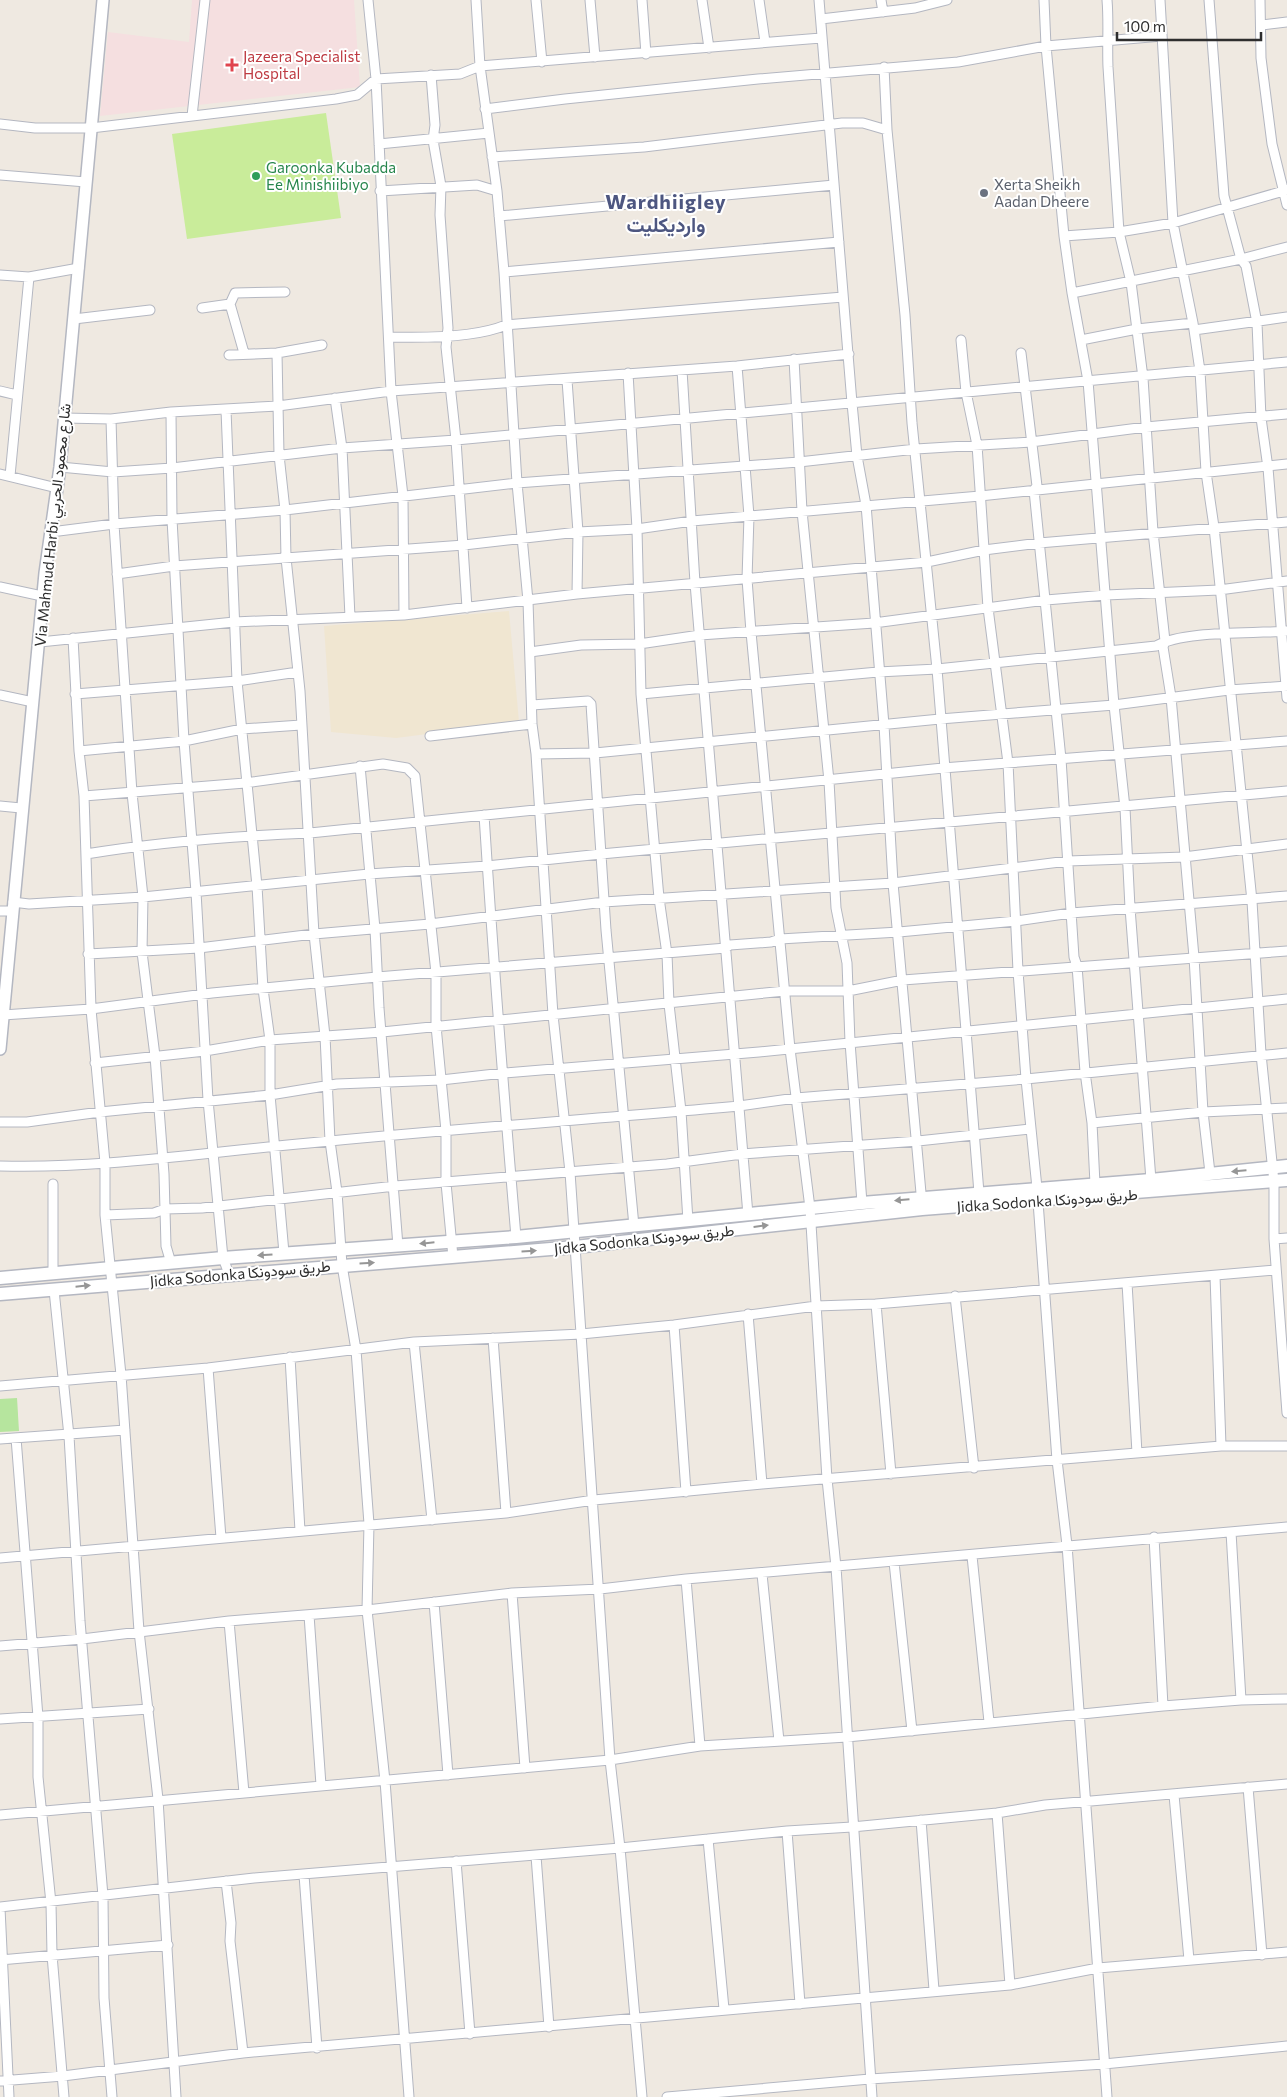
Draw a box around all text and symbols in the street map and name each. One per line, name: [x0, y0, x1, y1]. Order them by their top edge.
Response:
scale bar: [1117, 10, 1261, 42]
text: 100 m: [1124, 17, 1166, 35]
place label: Jazeera Specialist Hospital: [243, 47, 360, 82]
marker: Jazeera Specialist Hospital: [225, 58, 239, 72]
place label: Garoonka Kubadda Ee Minishiibiyo: [266, 158, 396, 193]
marker: Garoonka Kubadda Ee Minishiibiyo: [250, 170, 262, 182]
place label: Xerta Sheikh Aadan Dheere: [994, 175, 1089, 210]
marker: Xerta Sheikh Aadan Dheere: [978, 187, 990, 199]
district label: Wardhiigley وارديكليت: [605, 189, 727, 238]
street label: Via Mahmud Harbi شارع محمود الحربي: [30, 402, 79, 648]
one-way arrow: [1230, 1167, 1246, 1175]
street label: Jidka Sodonka طريق سودونكا: [956, 1185, 1138, 1217]
one-way arrow: [894, 1196, 910, 1204]
street label: Jidka Sodonka طريق سودونكا: [553, 1221, 736, 1259]
one-way arrow: [753, 1222, 769, 1230]
one-way arrow: [419, 1240, 435, 1248]
one-way arrow: [522, 1246, 538, 1254]
one-way arrow: [256, 1251, 272, 1259]
street label: Jidka Sodonka طريق سودونكا: [149, 1256, 332, 1292]
one-way arrow: [360, 1259, 376, 1267]
one-way arrow: [76, 1282, 92, 1290]

